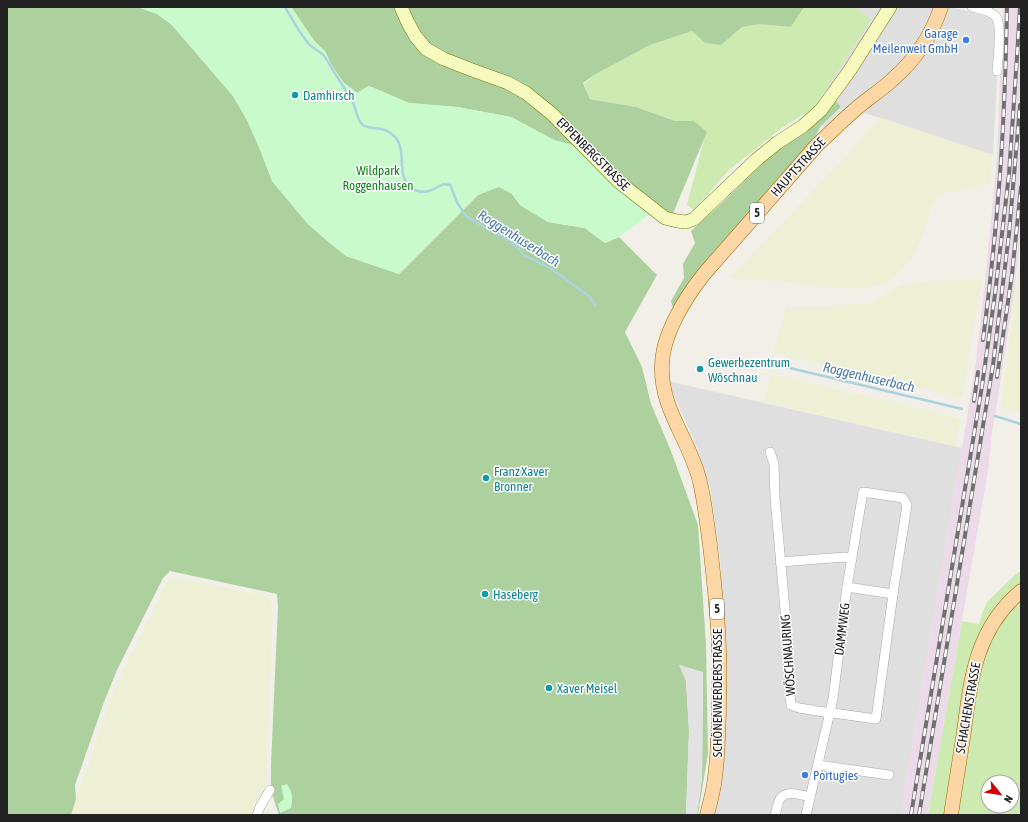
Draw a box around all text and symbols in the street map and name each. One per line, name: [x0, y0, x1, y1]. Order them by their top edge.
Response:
place label: Garage Meilenweit GmbH: [873, 26, 958, 56]
marker: Garage Meilenweit GmbH: [961, 35, 971, 45]
place label: Damhirsch: [303, 88, 355, 103]
marker: Damhirsch: [290, 90, 300, 100]
street label: EPPENBERGSTRASSE: [553, 114, 633, 194]
street label: HAUPTSTRASSE: [768, 134, 829, 200]
park label: Wildpark Roggenhausen: [343, 163, 413, 193]
road number: 5: [750, 203, 764, 223]
water label: Roggenhuserbach: [475, 206, 563, 270]
place label: Gewerbezentrum Wöschnau: [708, 355, 790, 385]
water label: Roggenhuserbach: [822, 359, 917, 395]
marker: Gewerbezentrum Wöschnau: [695, 364, 705, 374]
place label: Franz Xaver Bronner: [494, 464, 548, 494]
marker: Franz Xaver Bronner: [481, 473, 491, 483]
place label: Haseberg: [493, 587, 539, 602]
marker: Haseberg: [480, 589, 490, 599]
road number: 5: [710, 599, 724, 619]
street label: DAMMWEG: [831, 602, 853, 656]
street label: WÖSCHNAURING: [778, 614, 798, 696]
street label: SCHÖNENWERDERSTRASSE: [710, 628, 725, 757]
street label: SCHACHENSTRASSE: [953, 661, 983, 755]
place label: Xaver Meisel: [557, 681, 618, 696]
marker: Xaver Meisel: [544, 683, 554, 693]
place label: Portugies: [813, 768, 859, 783]
marker: Portugies: [800, 770, 810, 780]
north arrow: [980, 774, 1020, 814]
text: N: [1002, 793, 1015, 805]

